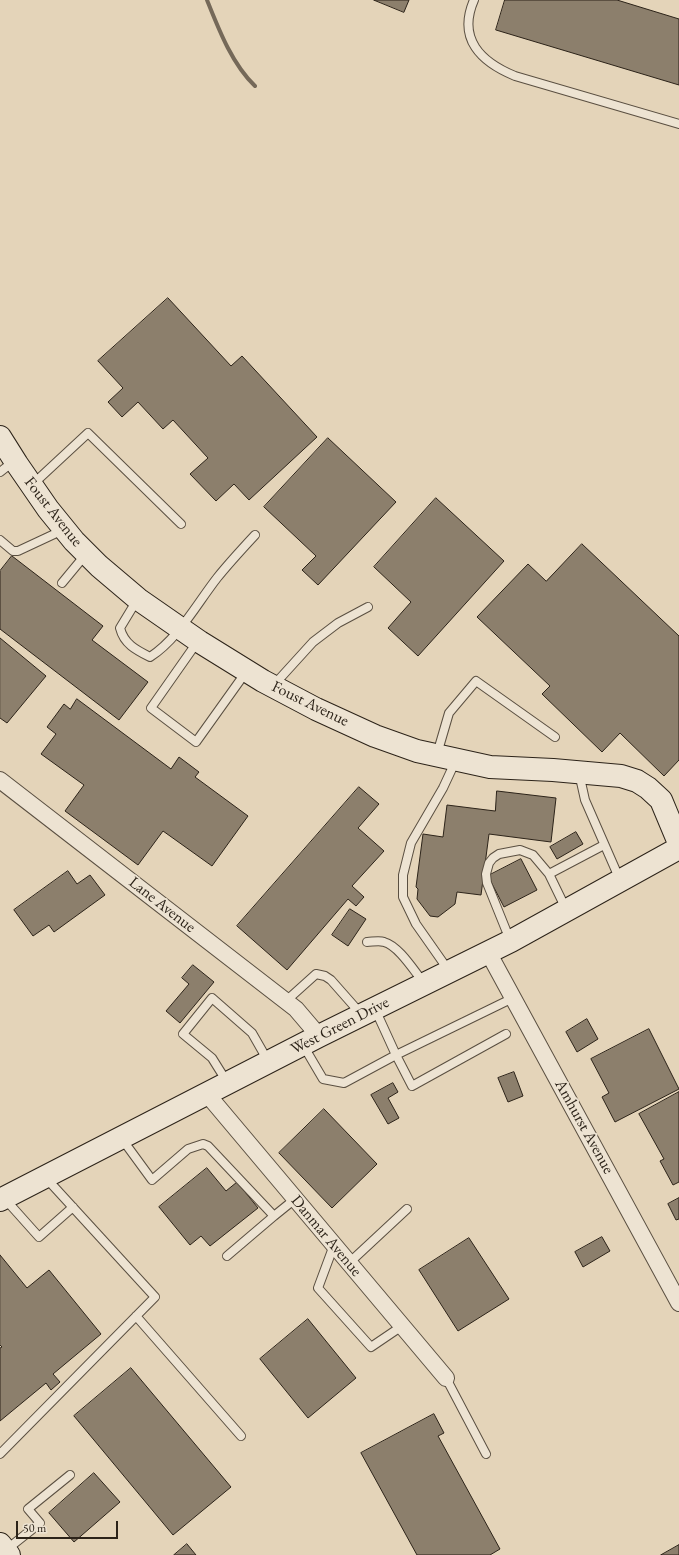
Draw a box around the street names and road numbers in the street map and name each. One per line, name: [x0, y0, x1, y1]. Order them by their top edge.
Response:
street label: Foust Avenue: [20, 473, 86, 551]
street label: Foust Avenue: [268, 677, 352, 731]
street label: Lane Avenue: [125, 873, 199, 937]
street label: West Green Drive: [288, 993, 392, 1059]
street label: Amhurst Avenue: [550, 1076, 618, 1178]
street label: Danmar Avenue: [286, 1191, 366, 1281]

